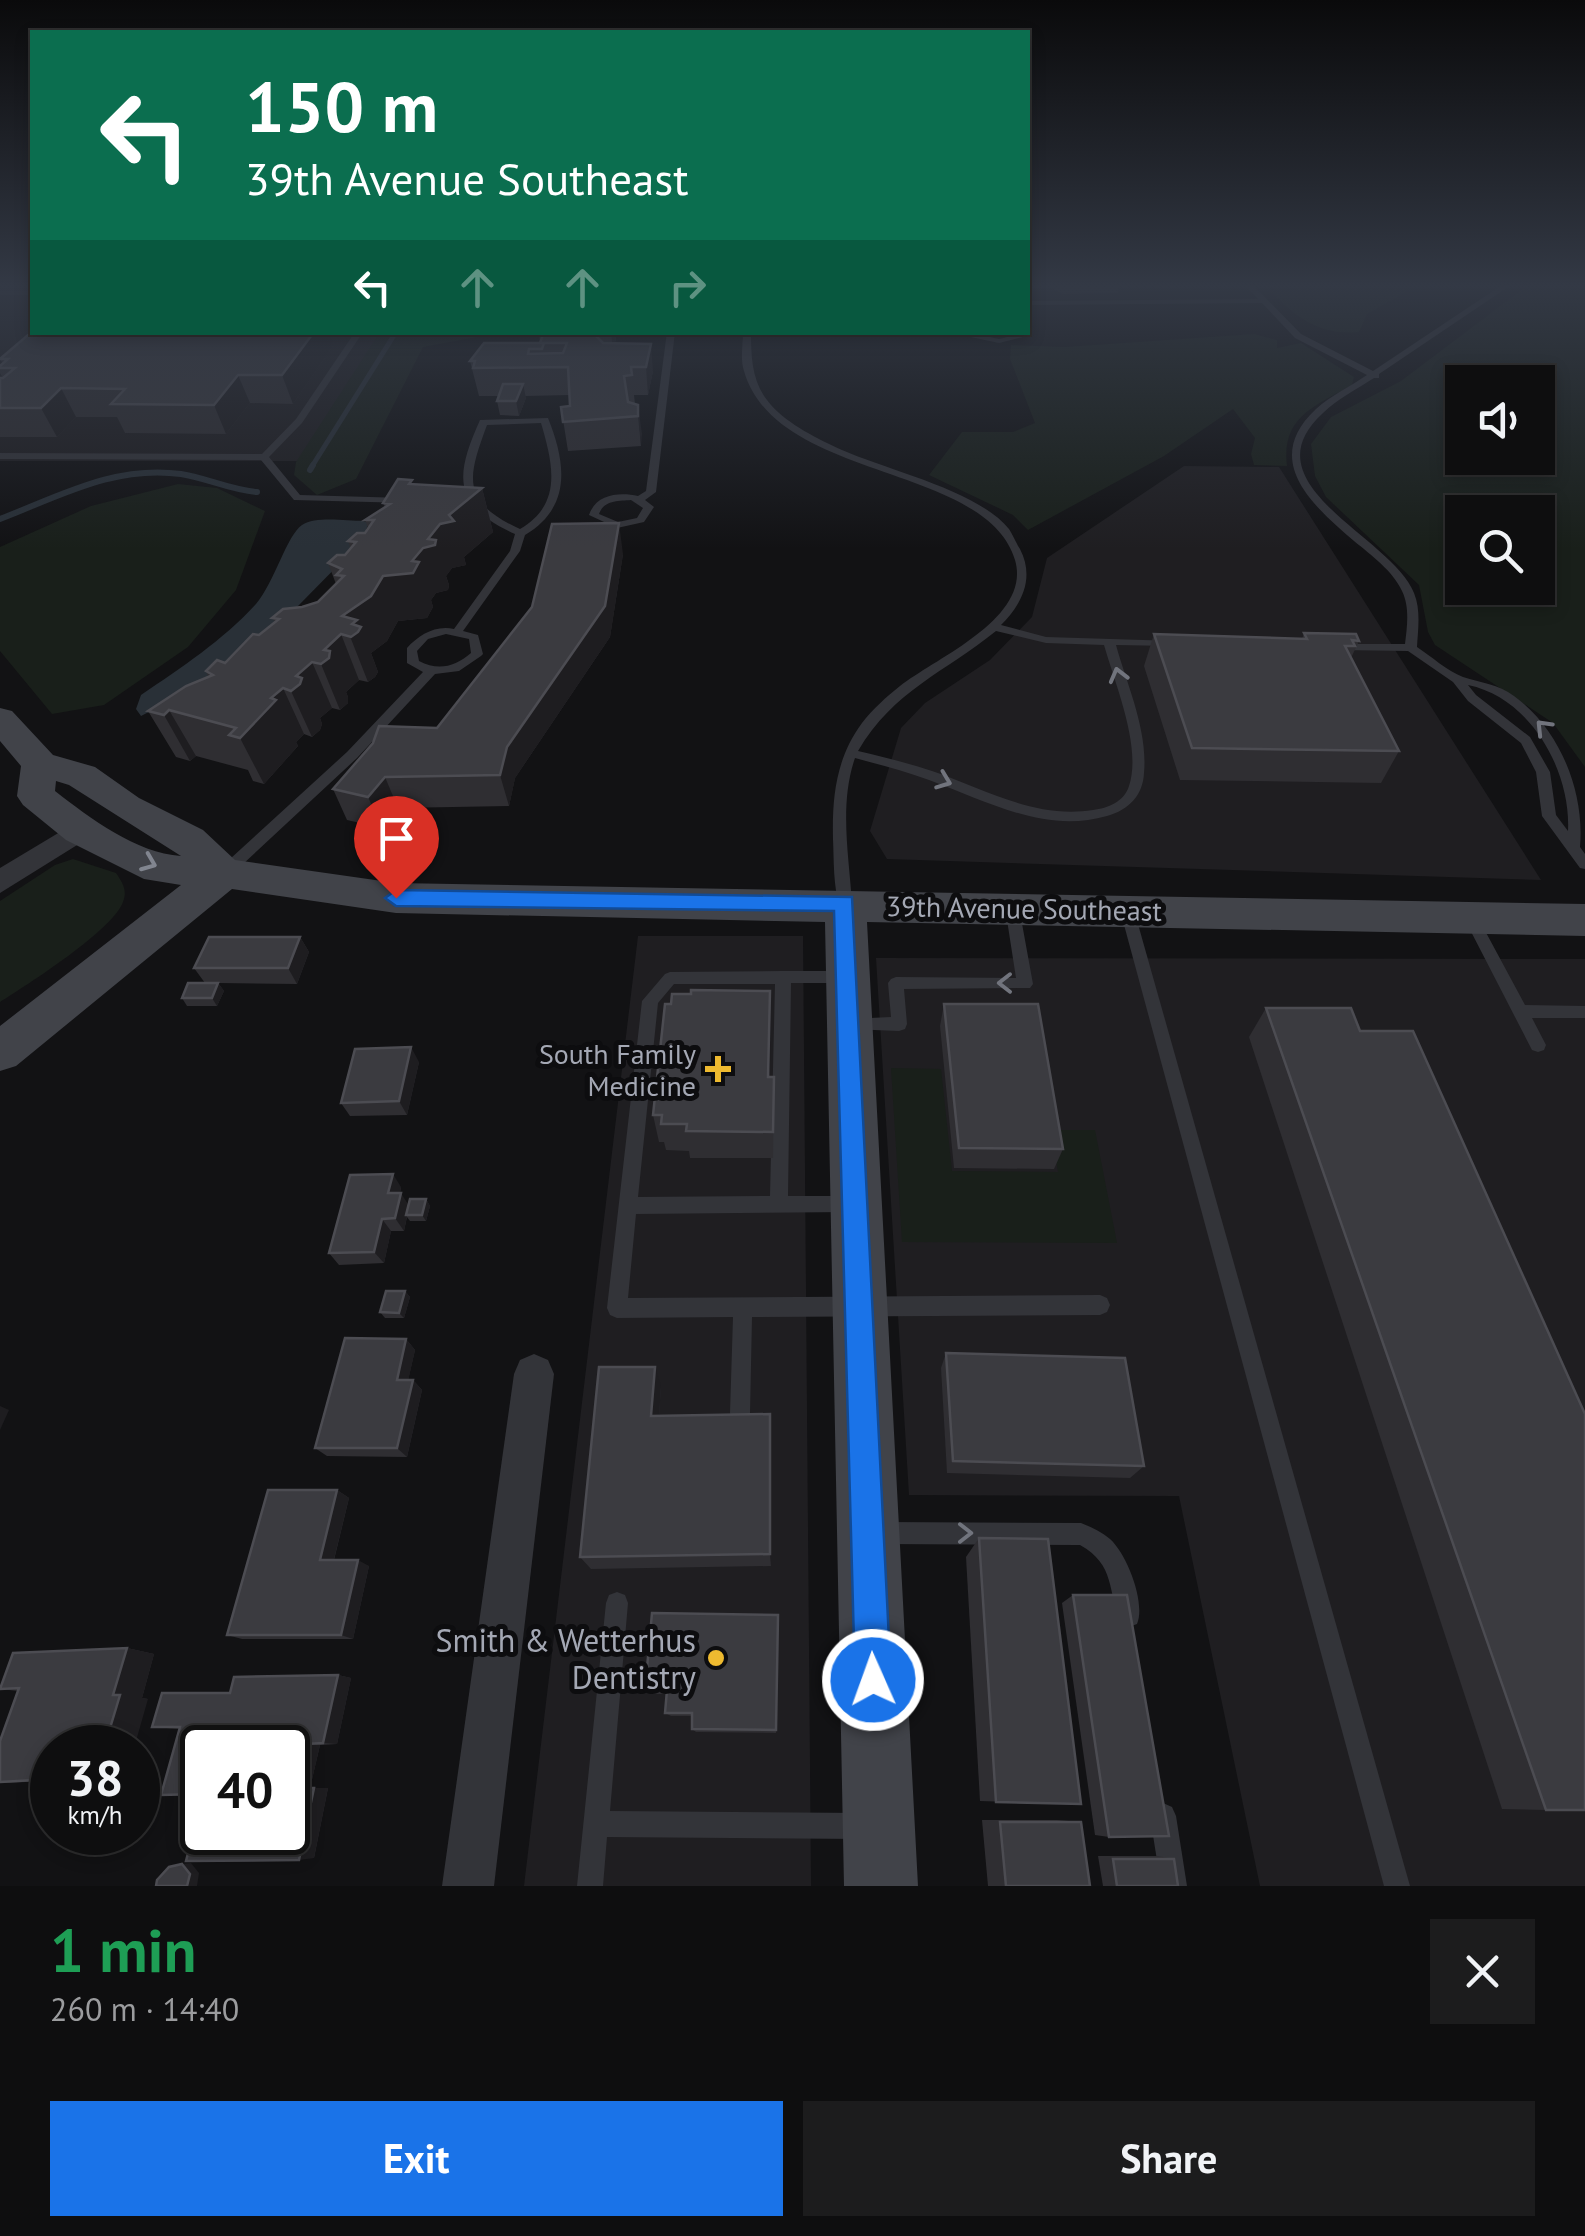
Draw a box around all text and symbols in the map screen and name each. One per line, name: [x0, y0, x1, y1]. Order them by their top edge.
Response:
text: 150 m: [245, 61, 438, 151]
icon: left: [80, 70, 210, 200]
text: 39th Avenue Southeast: [245, 149, 689, 207]
icon: left: [345, 260, 400, 315]
icon: ahead: [450, 260, 505, 315]
icon: ahead: [555, 260, 610, 315]
icon: right: [660, 260, 715, 315]
map controls: [1445, 365, 1555, 605]
button: sound: [1445, 365, 1555, 475]
button: search: [1445, 495, 1555, 605]
one-way arrow: [1108, 667, 1129, 684]
one-way arrow: [1536, 720, 1554, 738]
one-way arrow: [934, 770, 952, 790]
pin: [354, 796, 439, 899]
icon: arrive: [369, 811, 424, 866]
one-way arrow: [139, 851, 157, 871]
street label: 39th Avenue Southeast: [886, 887, 1163, 929]
one-way arrow: [996, 973, 1012, 994]
place label: South Family Medicine: [539, 1035, 696, 1104]
marker: South Family Medicine: [705, 1056, 731, 1082]
one-way arrow: [958, 1522, 973, 1544]
place label: Smith & Wetterhus Dentistry: [435, 1619, 696, 1698]
position arrow: [821, 1628, 925, 1732]
marker: Smith & Wetterhus Dentistry: [705, 1647, 727, 1669]
speed limit sign: 40: [180, 1725, 310, 1855]
text: 38: [67, 1745, 123, 1810]
text: km/h: [68, 1799, 122, 1831]
text: 1 min: [50, 1911, 196, 1989]
button: close: [1430, 1919, 1535, 2024]
text: 260 m · 14:40: [50, 1988, 239, 2030]
button: Exit: [50, 2101, 783, 2216]
button: Share: [803, 2101, 1535, 2216]

